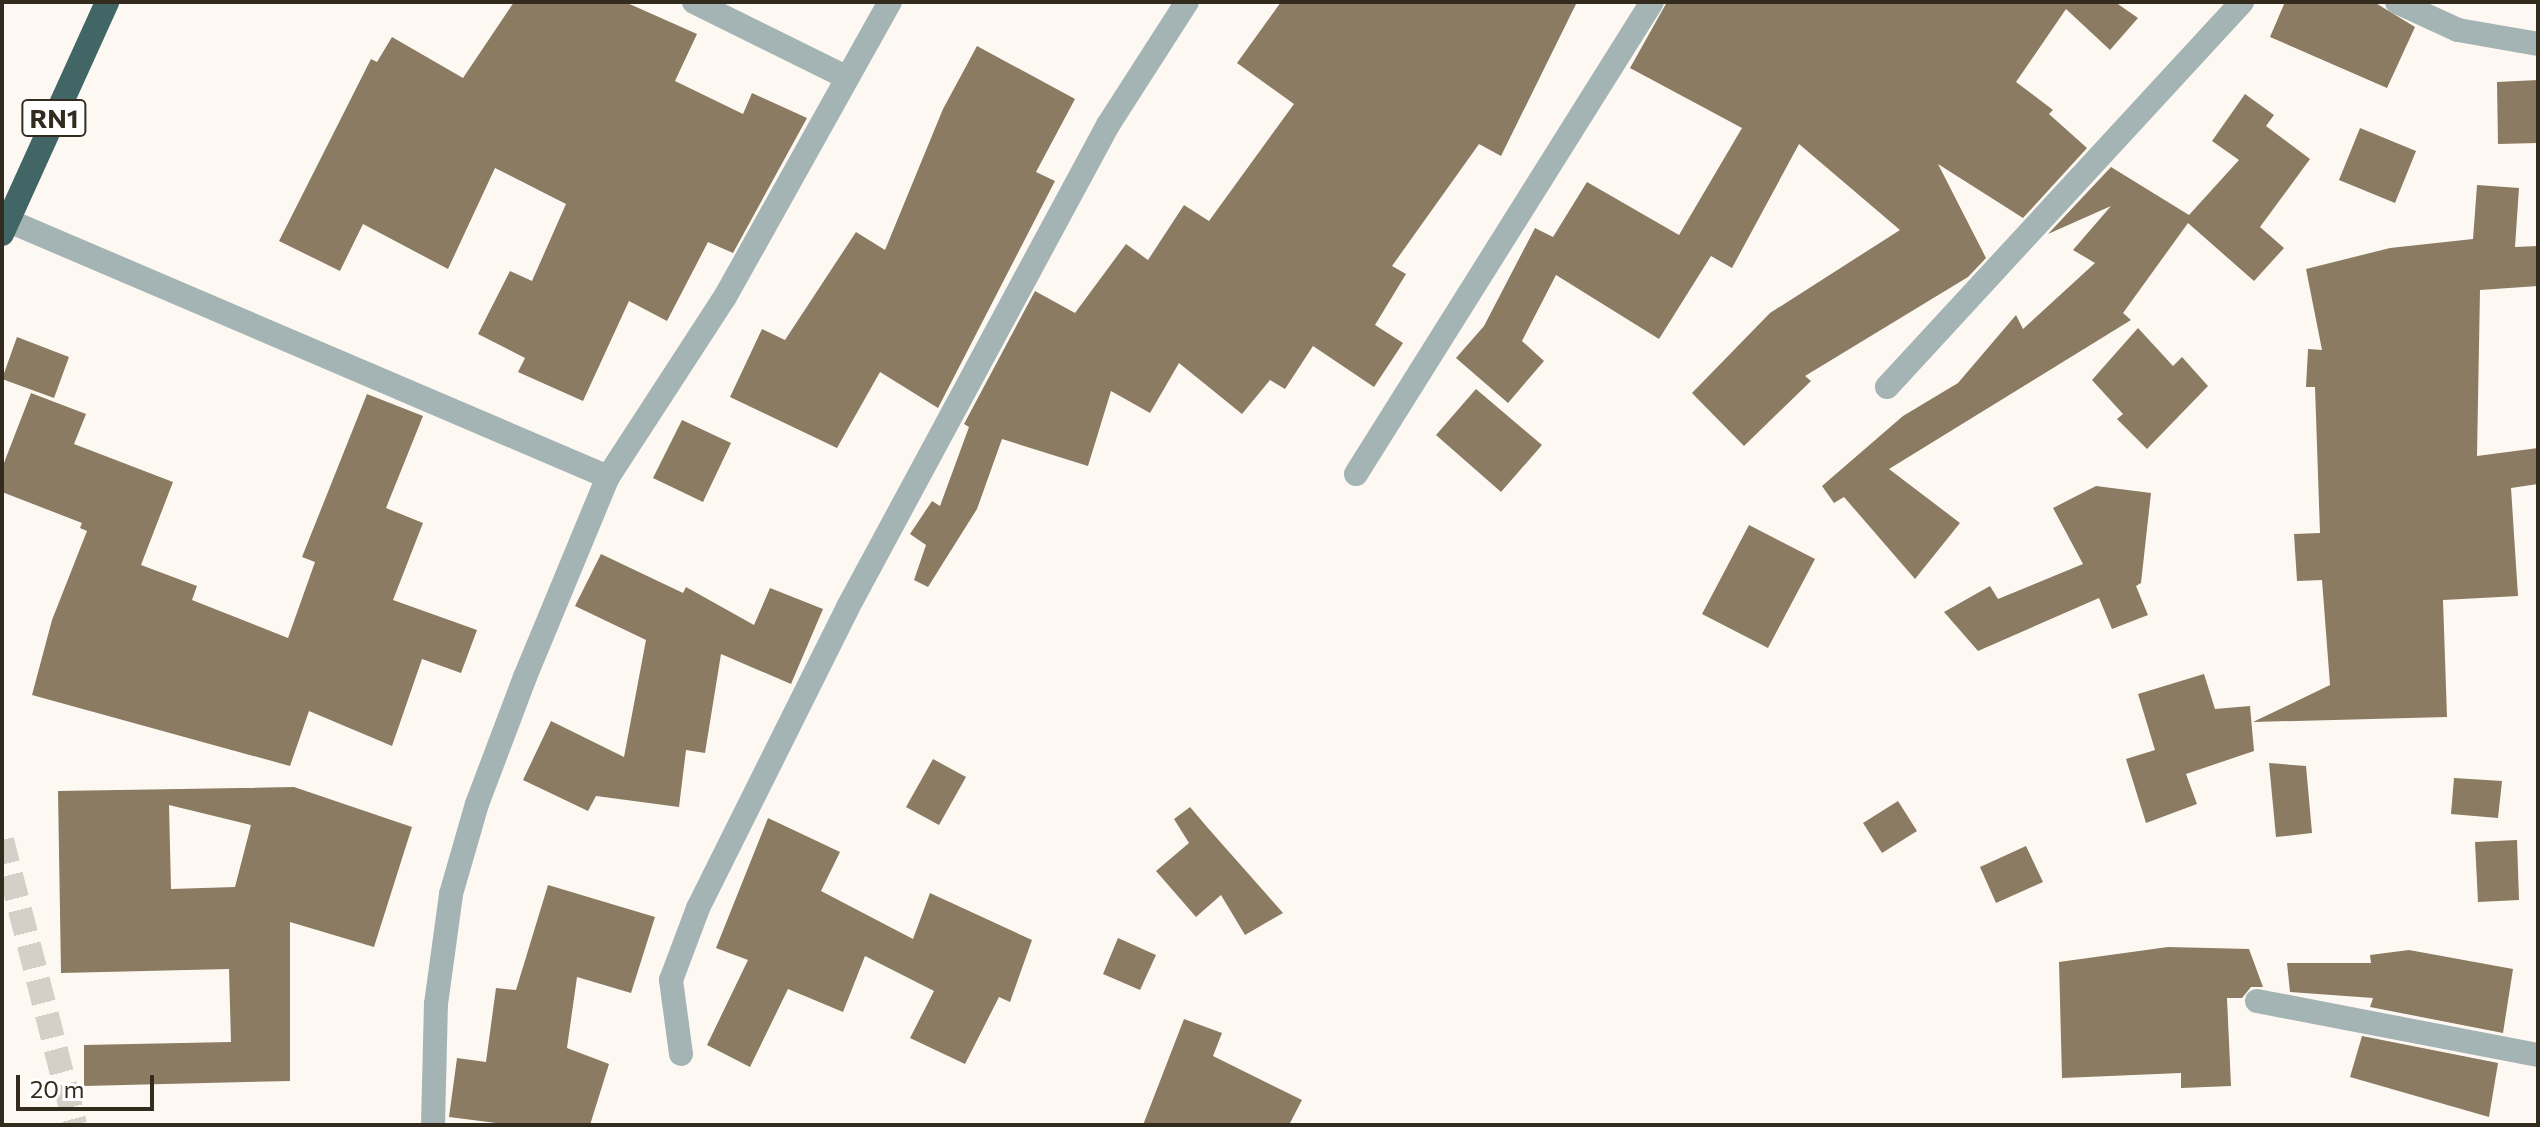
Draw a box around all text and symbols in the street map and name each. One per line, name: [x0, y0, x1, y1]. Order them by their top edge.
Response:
road number: RN1: [20, 96, 88, 140]
scale bar: [20, 1059, 158, 1109]
text: 20 m: [30, 1074, 84, 1103]

